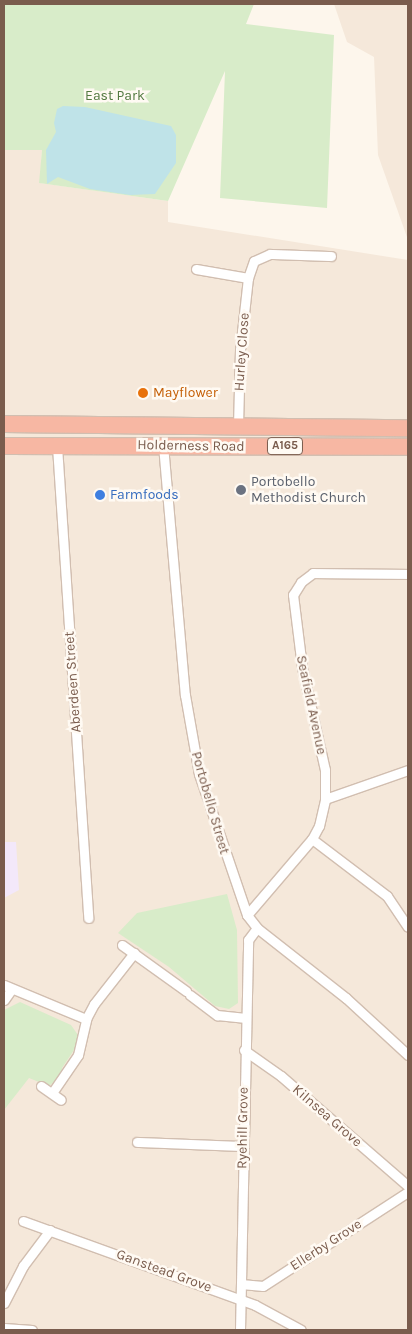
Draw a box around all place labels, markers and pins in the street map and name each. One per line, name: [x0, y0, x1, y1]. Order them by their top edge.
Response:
place label: Mayflower: [153, 385, 218, 401]
marker: Mayflower: [137, 387, 149, 399]
place label: Portobello Methodist Church: [251, 474, 366, 507]
marker: Portobello Methodist Church: [235, 484, 247, 496]
place label: Farmfoods: [110, 487, 179, 503]
marker: Farmfoods: [94, 489, 106, 501]

